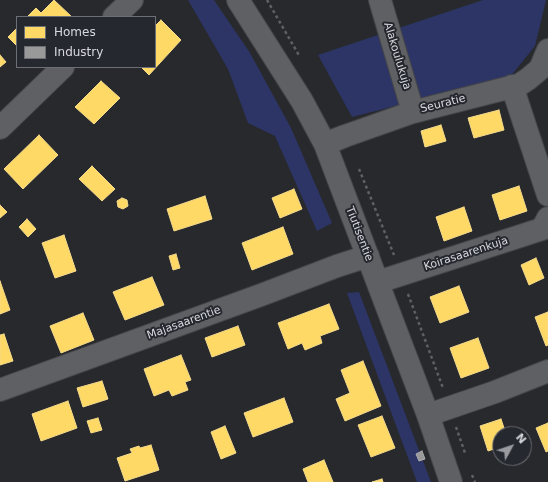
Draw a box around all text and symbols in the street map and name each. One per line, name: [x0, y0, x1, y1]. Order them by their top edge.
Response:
legend: [16, 16, 156, 68]
street label: Alakoulukuja: [380, 21, 414, 91]
text: Homes: [54, 25, 96, 39]
text: Industry: [54, 45, 103, 59]
street label: Seuratie: [419, 92, 467, 116]
street label: Tiutisentie: [343, 205, 375, 263]
street label: Koirasaarenkuja: [422, 234, 510, 274]
street label: Majasaarentie: [145, 304, 223, 342]
north arrow: [492, 426, 532, 466]
text: N: [513, 431, 529, 446]

